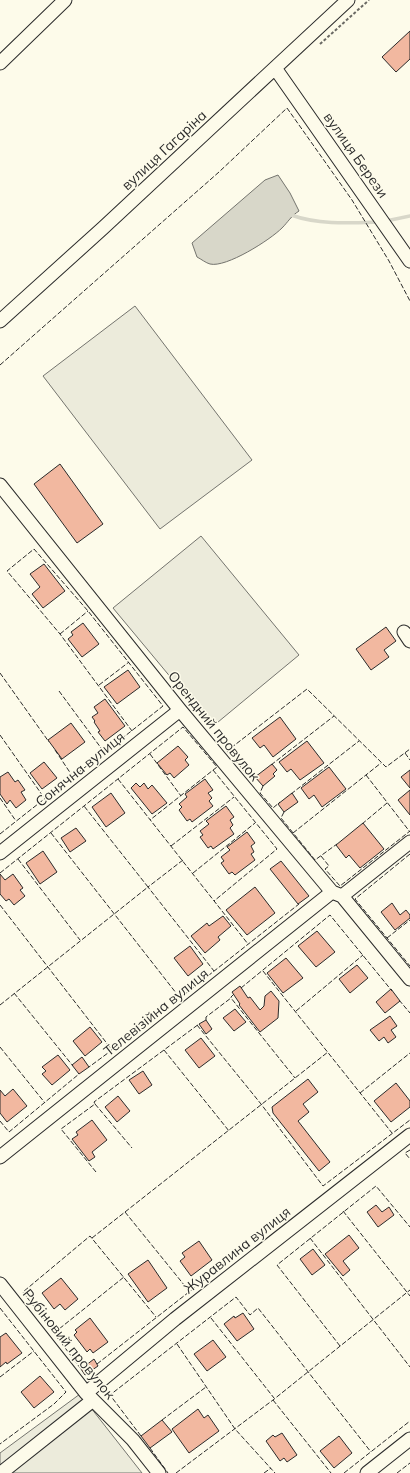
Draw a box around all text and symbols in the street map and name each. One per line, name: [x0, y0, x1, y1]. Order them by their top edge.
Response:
street label: вулиця Гагаріна: [118, 106, 210, 194]
street label: вулиця Берези: [320, 109, 392, 201]
street label: Орендний провулок: [164, 667, 264, 785]
street label: Сонячна вулиця: [32, 727, 128, 811]
street label: Телевізійна вулиця: [100, 964, 212, 1060]
street label: Журавлина вулиця: [180, 1203, 294, 1297]
street label: Рубіновий провулок: [19, 1285, 119, 1403]

